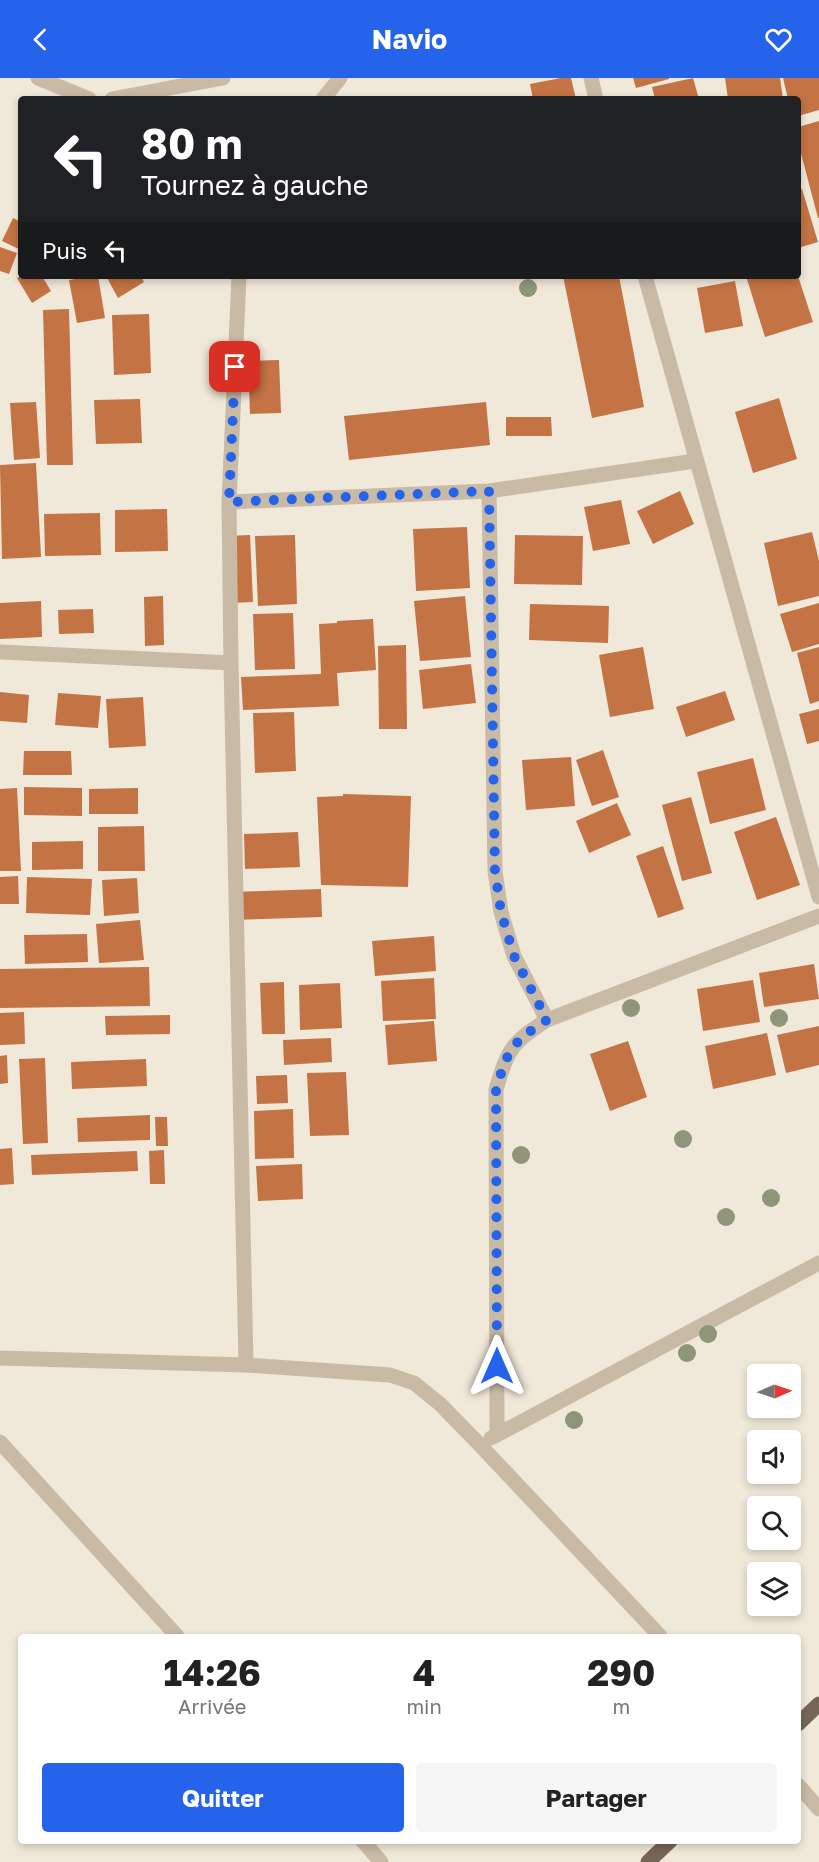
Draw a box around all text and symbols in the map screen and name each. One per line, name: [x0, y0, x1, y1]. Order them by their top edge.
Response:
icon: back: [24, 23, 57, 56]
text: Navio: [372, 23, 447, 55]
icon: heart: [762, 23, 795, 56]
text: 80 m: [141, 118, 242, 168]
icon: left: [42, 120, 120, 198]
text: Tournez à gauche: [141, 169, 368, 201]
icon: left: [99, 234, 132, 267]
text: Puis: [42, 237, 87, 264]
pin: [209, 341, 260, 392]
icon: arrive: [218, 350, 251, 383]
position arrow: [465, 1334, 529, 1398]
north arrow: [747, 1364, 801, 1418]
map controls: [747, 1364, 801, 1616]
button: sound: [747, 1430, 801, 1484]
button: search: [747, 1496, 801, 1550]
button: layers: [747, 1562, 801, 1616]
text: 14:26: [164, 1651, 261, 1694]
text: 4: [413, 1651, 435, 1694]
text: 290: [587, 1651, 656, 1694]
text: Arrivée: [178, 1694, 246, 1718]
text: min: [406, 1694, 442, 1718]
text: m: [613, 1694, 630, 1718]
button: Quitter: [42, 1763, 404, 1832]
button: Partager: [416, 1763, 777, 1832]

